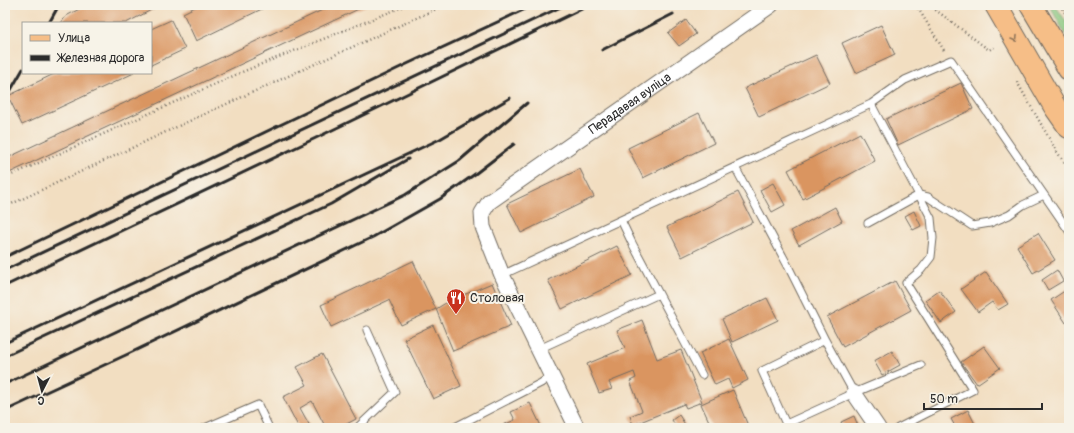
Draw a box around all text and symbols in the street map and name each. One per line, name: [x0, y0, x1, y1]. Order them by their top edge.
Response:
legend: [22, 22, 152, 74]
text: Улица: [58, 31, 90, 46]
one-way arrow: [1011, 35, 1018, 42]
text: Железная дорога: [56, 51, 145, 66]
street label: Перадавая вуліца: [586, 69, 674, 138]
restaurant icon: Столовая: [445, 287, 467, 315]
place label: Столовая: [470, 290, 524, 306]
north arrow: [22, 371, 62, 411]
scale bar: [924, 385, 1042, 411]
text: 50 m: [930, 392, 958, 407]
text: С: [37, 394, 45, 407]

